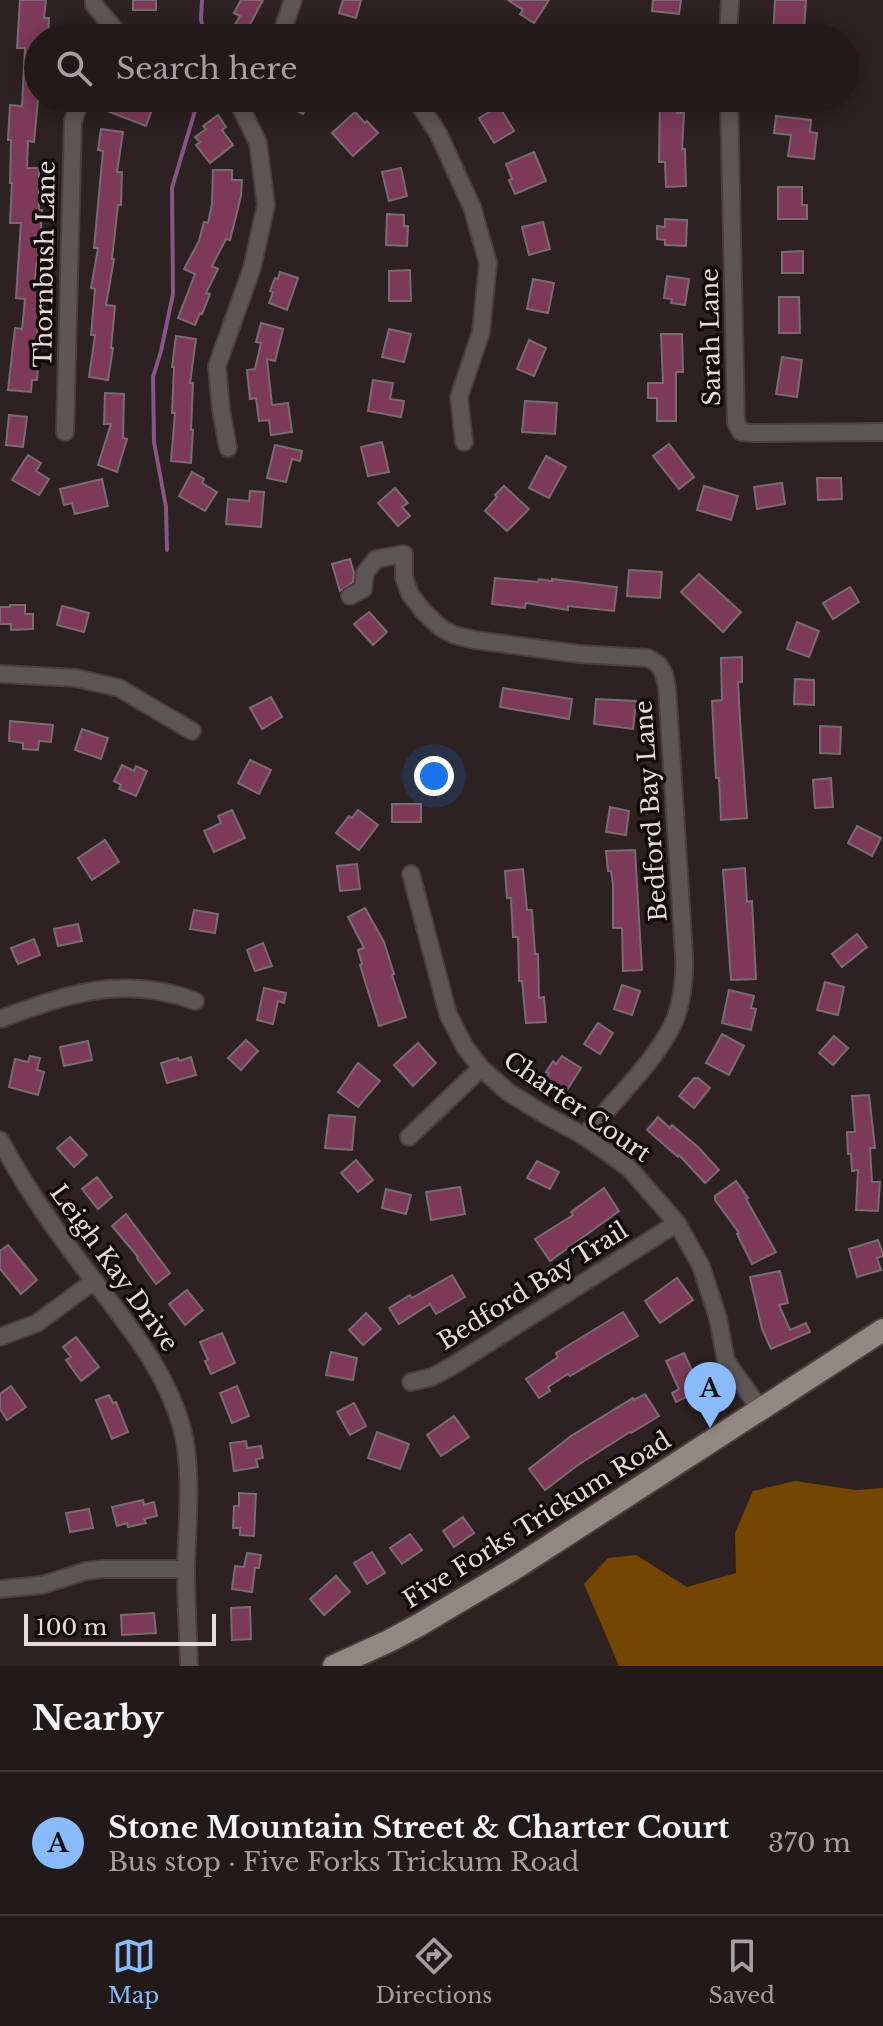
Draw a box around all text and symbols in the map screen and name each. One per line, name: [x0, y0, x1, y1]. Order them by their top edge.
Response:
search box: [24, 24, 859, 112]
icon: search: [52, 46, 96, 90]
text: Search here: [116, 50, 297, 87]
street label: Thornbush Lane: [28, 160, 61, 368]
street label: Sarah Lane: [695, 268, 726, 406]
street label: Bedford Bay Lane: [628, 699, 673, 923]
your location: [414, 756, 454, 796]
street label: Charter Court: [498, 1045, 656, 1168]
street label: Leigh Kay Drive: [44, 1179, 185, 1357]
street label: Bedford Bay Trail: [433, 1215, 633, 1356]
pin: A: [684, 1362, 736, 1428]
street label: Five Forks Trickum Road: [397, 1425, 676, 1614]
scale bar: [24, 1610, 216, 1646]
text: 100 m: [36, 1614, 107, 1641]
text: Nearby: [32, 1697, 164, 1739]
text: Stone Mountain Street & Charter Court: [108, 1809, 729, 1846]
text: A: [47, 1827, 69, 1859]
text: 370 m: [768, 1827, 851, 1859]
text: Bus stop · Five Forks Trickum Road: [108, 1846, 579, 1878]
tab: Map: [108, 1934, 159, 2009]
tab: Directions: [375, 1934, 492, 2009]
tab: Saved: [709, 1934, 775, 2009]

